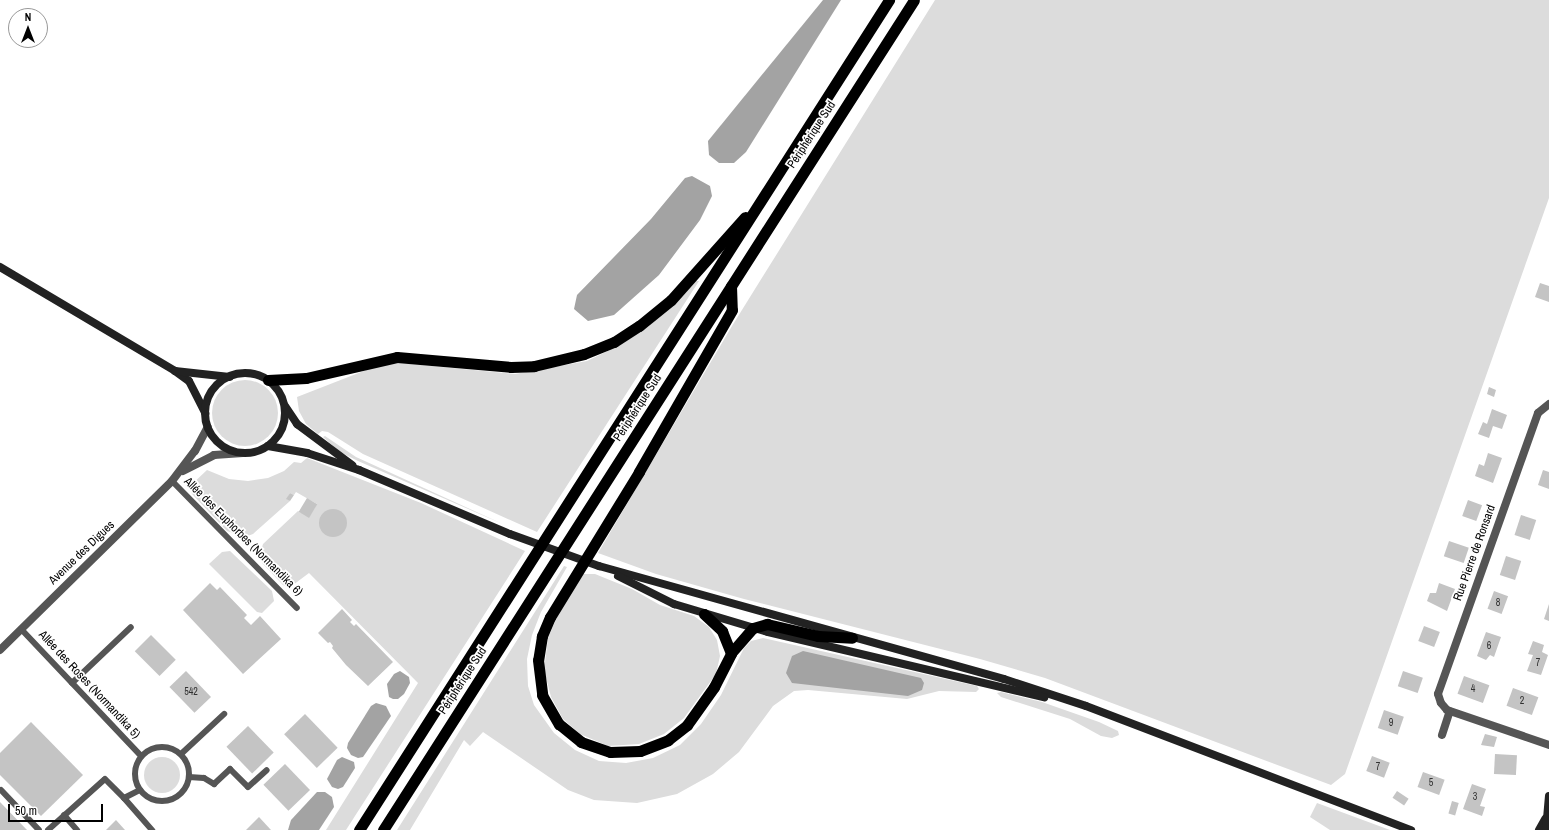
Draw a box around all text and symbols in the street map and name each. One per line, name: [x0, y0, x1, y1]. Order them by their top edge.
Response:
north arrow: [8, 8, 48, 48]
text: N: [25, 10, 31, 24]
street label: Périphérique Sud: [785, 99, 839, 171]
street label: Périphérique Sud: [611, 372, 665, 444]
street label: Allée des Euphorbes (Normandika 6): [181, 475, 305, 599]
street label: Rue Pierre de Ronsard: [1451, 503, 1499, 603]
street label: Avenue des Digues: [46, 518, 118, 588]
house number: 8: [1496, 597, 1500, 609]
street label: Allée des Roses (Normandika 5): [35, 628, 143, 742]
house number: 6: [1487, 640, 1491, 652]
street label: Périphérique Sud: [436, 645, 490, 717]
house number: 7: [1536, 657, 1540, 669]
house number: 4: [1471, 683, 1475, 695]
house number: 542: [184, 686, 198, 698]
house number: 2: [1520, 695, 1524, 707]
house number: 9: [1389, 717, 1393, 729]
house number: 7: [1376, 761, 1380, 773]
house number: 5: [1429, 777, 1433, 789]
house number: 3: [1473, 791, 1477, 803]
scale bar: [10, 796, 105, 822]
text: 50 m: [15, 803, 37, 819]

